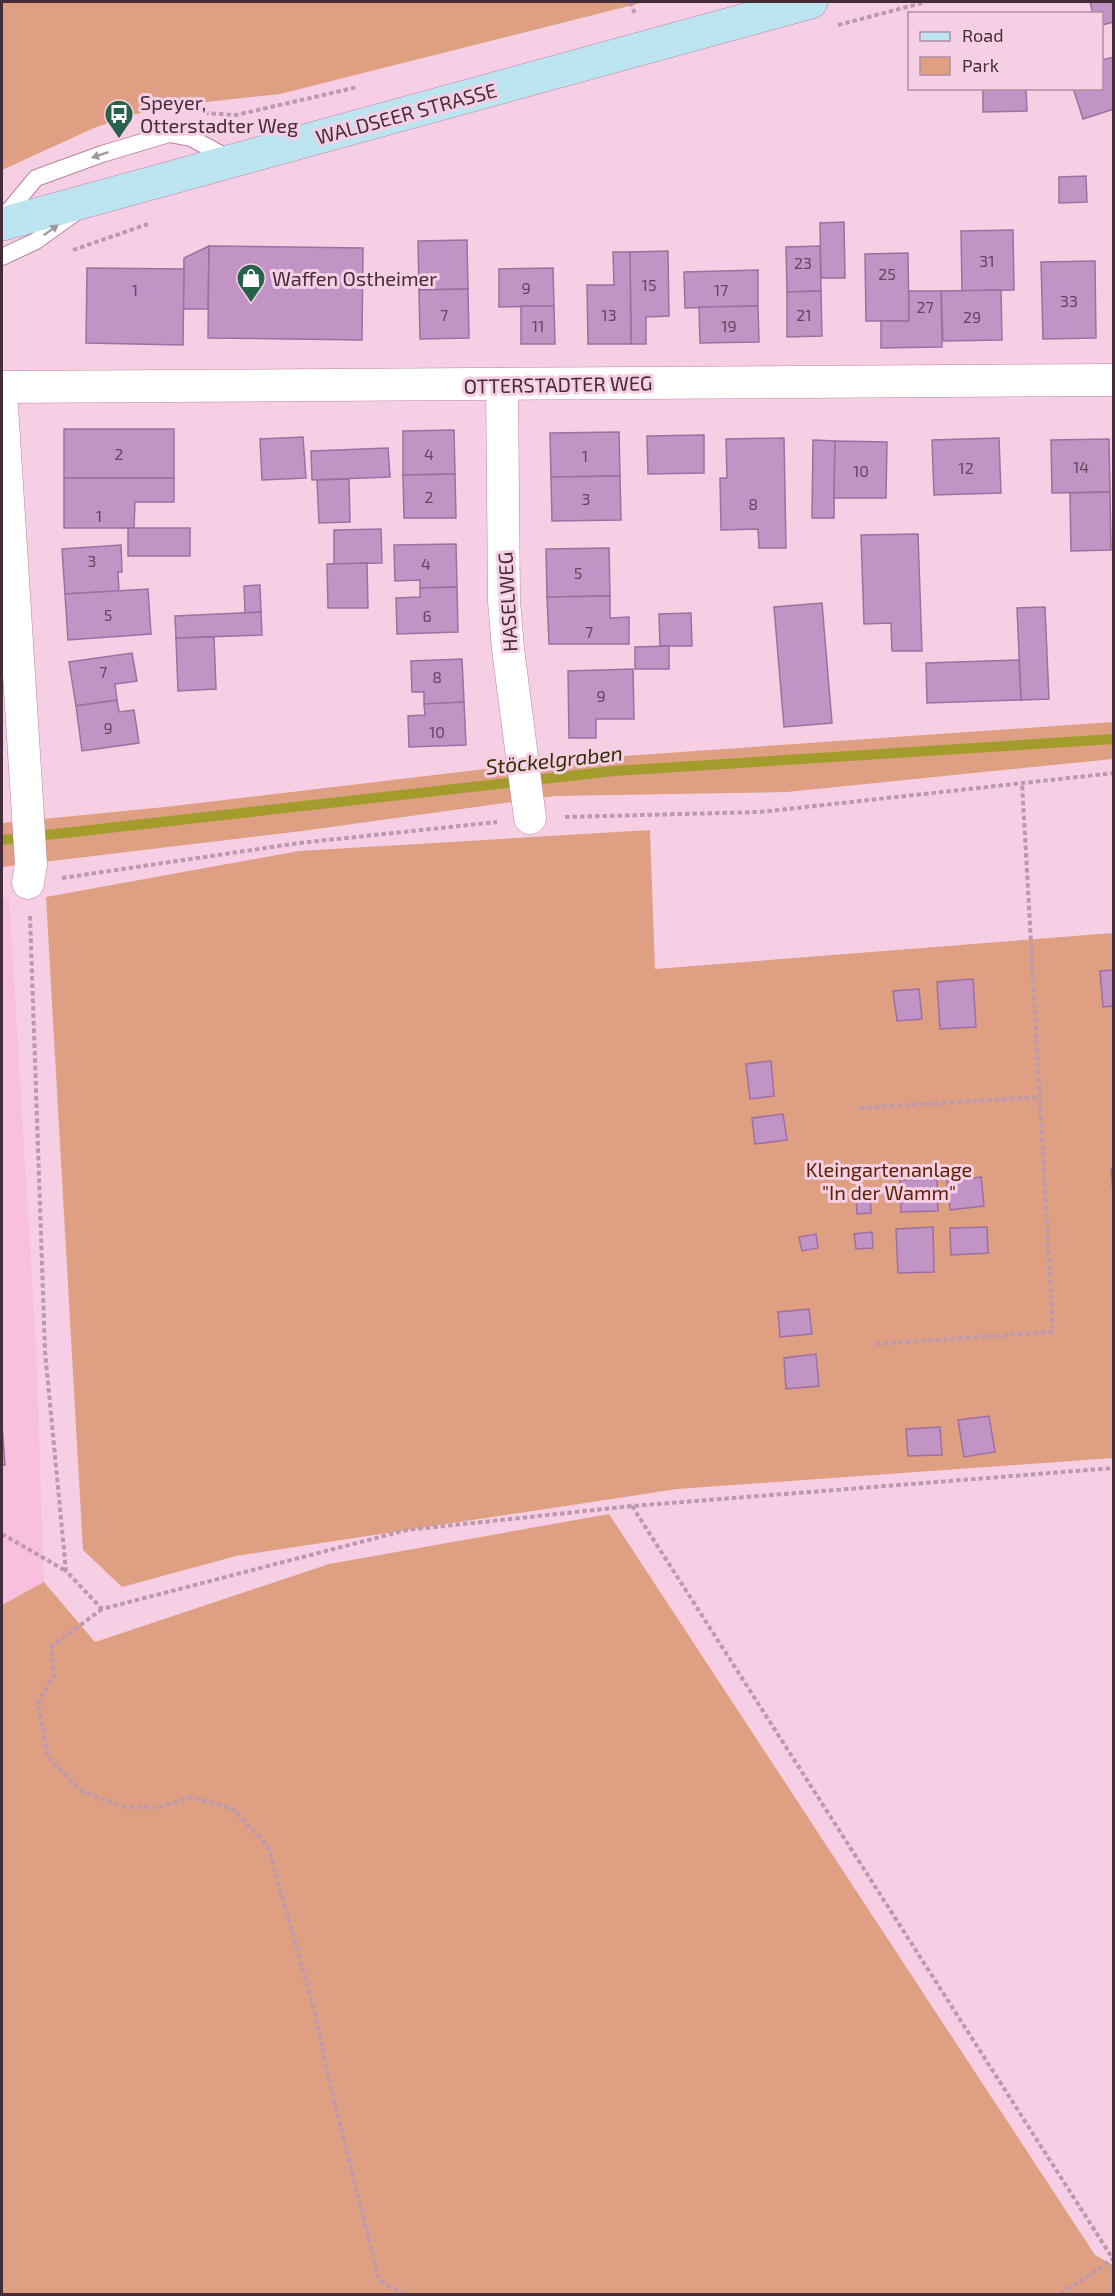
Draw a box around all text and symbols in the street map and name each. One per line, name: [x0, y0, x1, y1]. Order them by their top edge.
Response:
legend: [908, 12, 1103, 90]
text: Road: [962, 24, 1003, 46]
text: Park: [962, 54, 999, 76]
street label: WALDSEER STRASSE: [313, 77, 499, 149]
place label: Speyer, Otterstadter Weg: [140, 90, 298, 137]
bus stop icon: Speyer, Otterstadter Weg: [103, 98, 135, 140]
one-way arrow: [91, 150, 109, 160]
one-way arrow: [43, 224, 59, 236]
house number: 31: [979, 251, 995, 270]
house number: 23: [794, 253, 812, 272]
shop icon: Waffen Ostheimer: [235, 262, 267, 304]
house number: 25: [878, 264, 896, 283]
place label: Waffen Ostheimer: [272, 266, 437, 290]
house number: 15: [642, 275, 656, 294]
house number: 9: [521, 278, 531, 297]
house number: 1: [132, 280, 138, 299]
house number: 17: [714, 280, 728, 299]
house number: 33: [1060, 291, 1078, 310]
house number: 27: [916, 297, 934, 316]
house number: 7: [440, 305, 448, 324]
house number: 13: [601, 305, 617, 324]
house number: 21: [796, 305, 812, 324]
house number: 29: [963, 307, 981, 326]
house number: 11: [532, 316, 544, 335]
house number: 19: [721, 316, 737, 335]
street label: OTTERSTADTER WEG: [463, 370, 653, 398]
house number: 2: [115, 444, 124, 463]
house number: 4: [424, 444, 434, 463]
house number: 1: [582, 446, 588, 465]
house number: 14: [1073, 457, 1089, 476]
house number: 12: [958, 458, 974, 477]
house number: 10: [853, 461, 869, 480]
house number: 2: [425, 487, 434, 506]
house number: 3: [582, 489, 590, 508]
house number: 8: [748, 494, 758, 513]
house number: 1: [96, 506, 102, 525]
house number: 3: [88, 551, 96, 570]
street label: HASELWEG: [492, 551, 522, 653]
house number: 4: [421, 554, 431, 573]
house number: 5: [574, 563, 582, 582]
house number: 5: [104, 605, 112, 624]
house number: 6: [422, 606, 432, 625]
house number: 7: [585, 622, 593, 641]
house number: 7: [99, 662, 107, 681]
house number: 8: [432, 667, 442, 686]
house number: 9: [596, 686, 606, 705]
house number: 9: [103, 718, 113, 737]
house number: 10: [429, 722, 445, 741]
water label: Stöckelgraben: [484, 739, 624, 779]
park label: Kleingartenanlage "In der Wamm": [806, 1157, 972, 1204]

